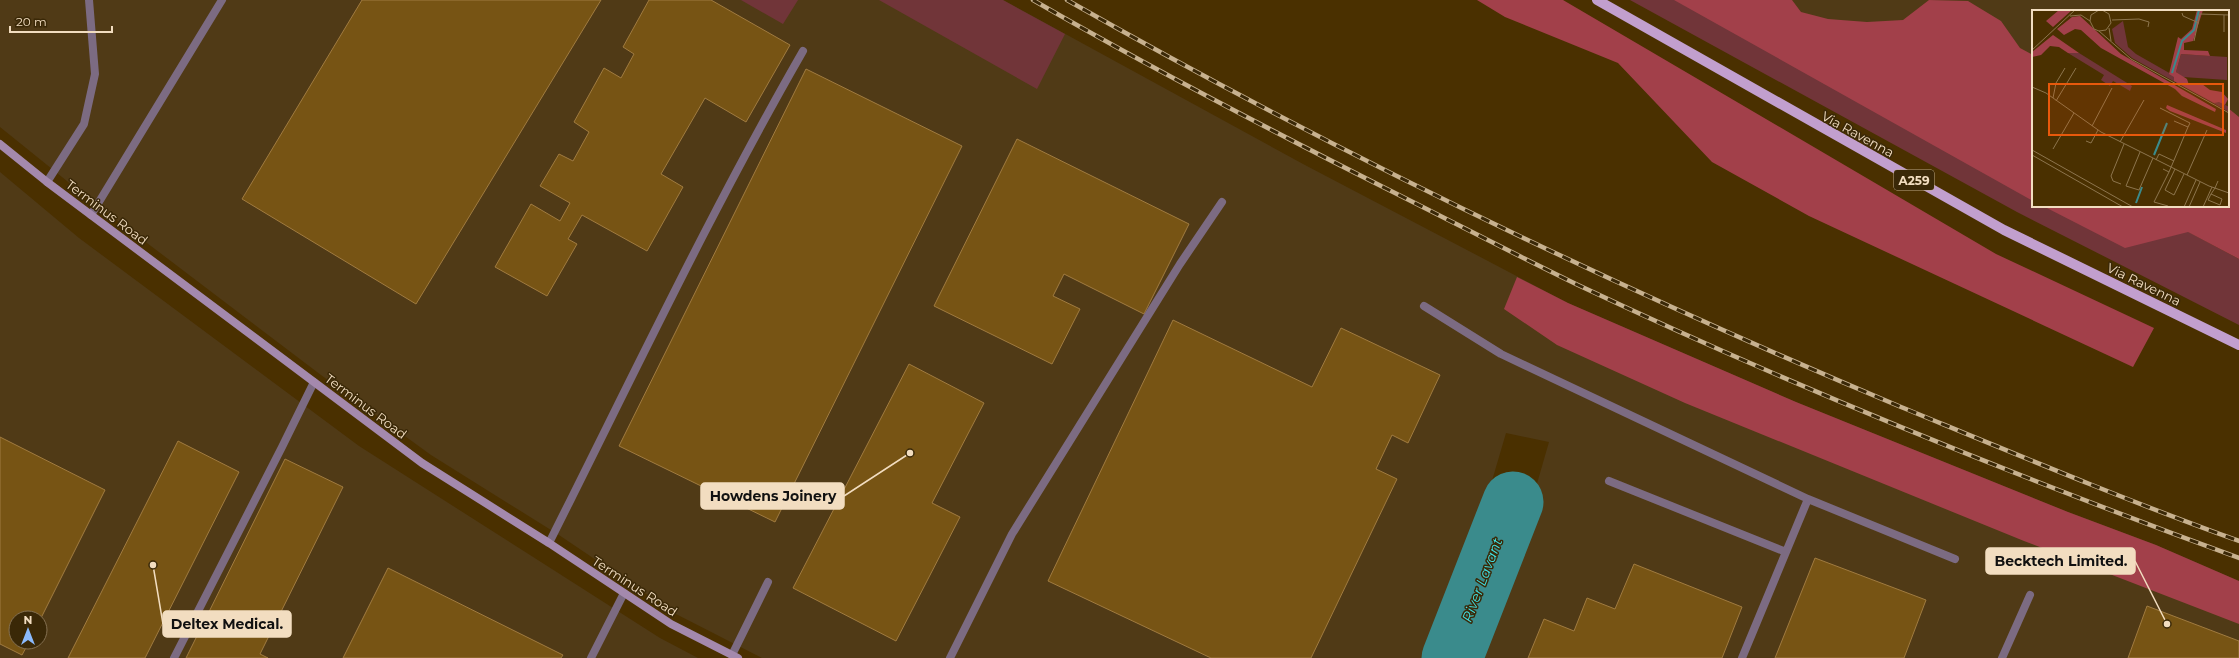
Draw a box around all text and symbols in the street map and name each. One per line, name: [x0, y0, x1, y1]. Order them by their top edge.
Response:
scale bar: [10, 8, 112, 34]
inset map: [2032, 10, 2229, 207]
text: 20 m: [16, 14, 47, 29]
street label: Via Ravenna: [1819, 108, 1897, 160]
road number: A259: [1894, 170, 1934, 190]
street label: Terminus Road: [63, 176, 151, 248]
street label: Via Ravenna: [2104, 259, 2184, 309]
street label: Terminus Road: [322, 370, 410, 442]
callout: Howdens Joinery: [701, 483, 844, 509]
text: Howdens Joinery: [710, 487, 837, 505]
water label: River Lavant: [1458, 535, 1506, 625]
callout: Becktech Limited.: [1986, 548, 2135, 574]
text: Becktech Limited.: [1994, 552, 2128, 570]
street label: Terminus Road: [589, 553, 681, 619]
north arrow: [8, 610, 48, 650]
callout: Deltex Medical.: [163, 611, 291, 637]
text: N: [24, 613, 32, 627]
text: Deltex Medical.: [171, 615, 283, 633]

